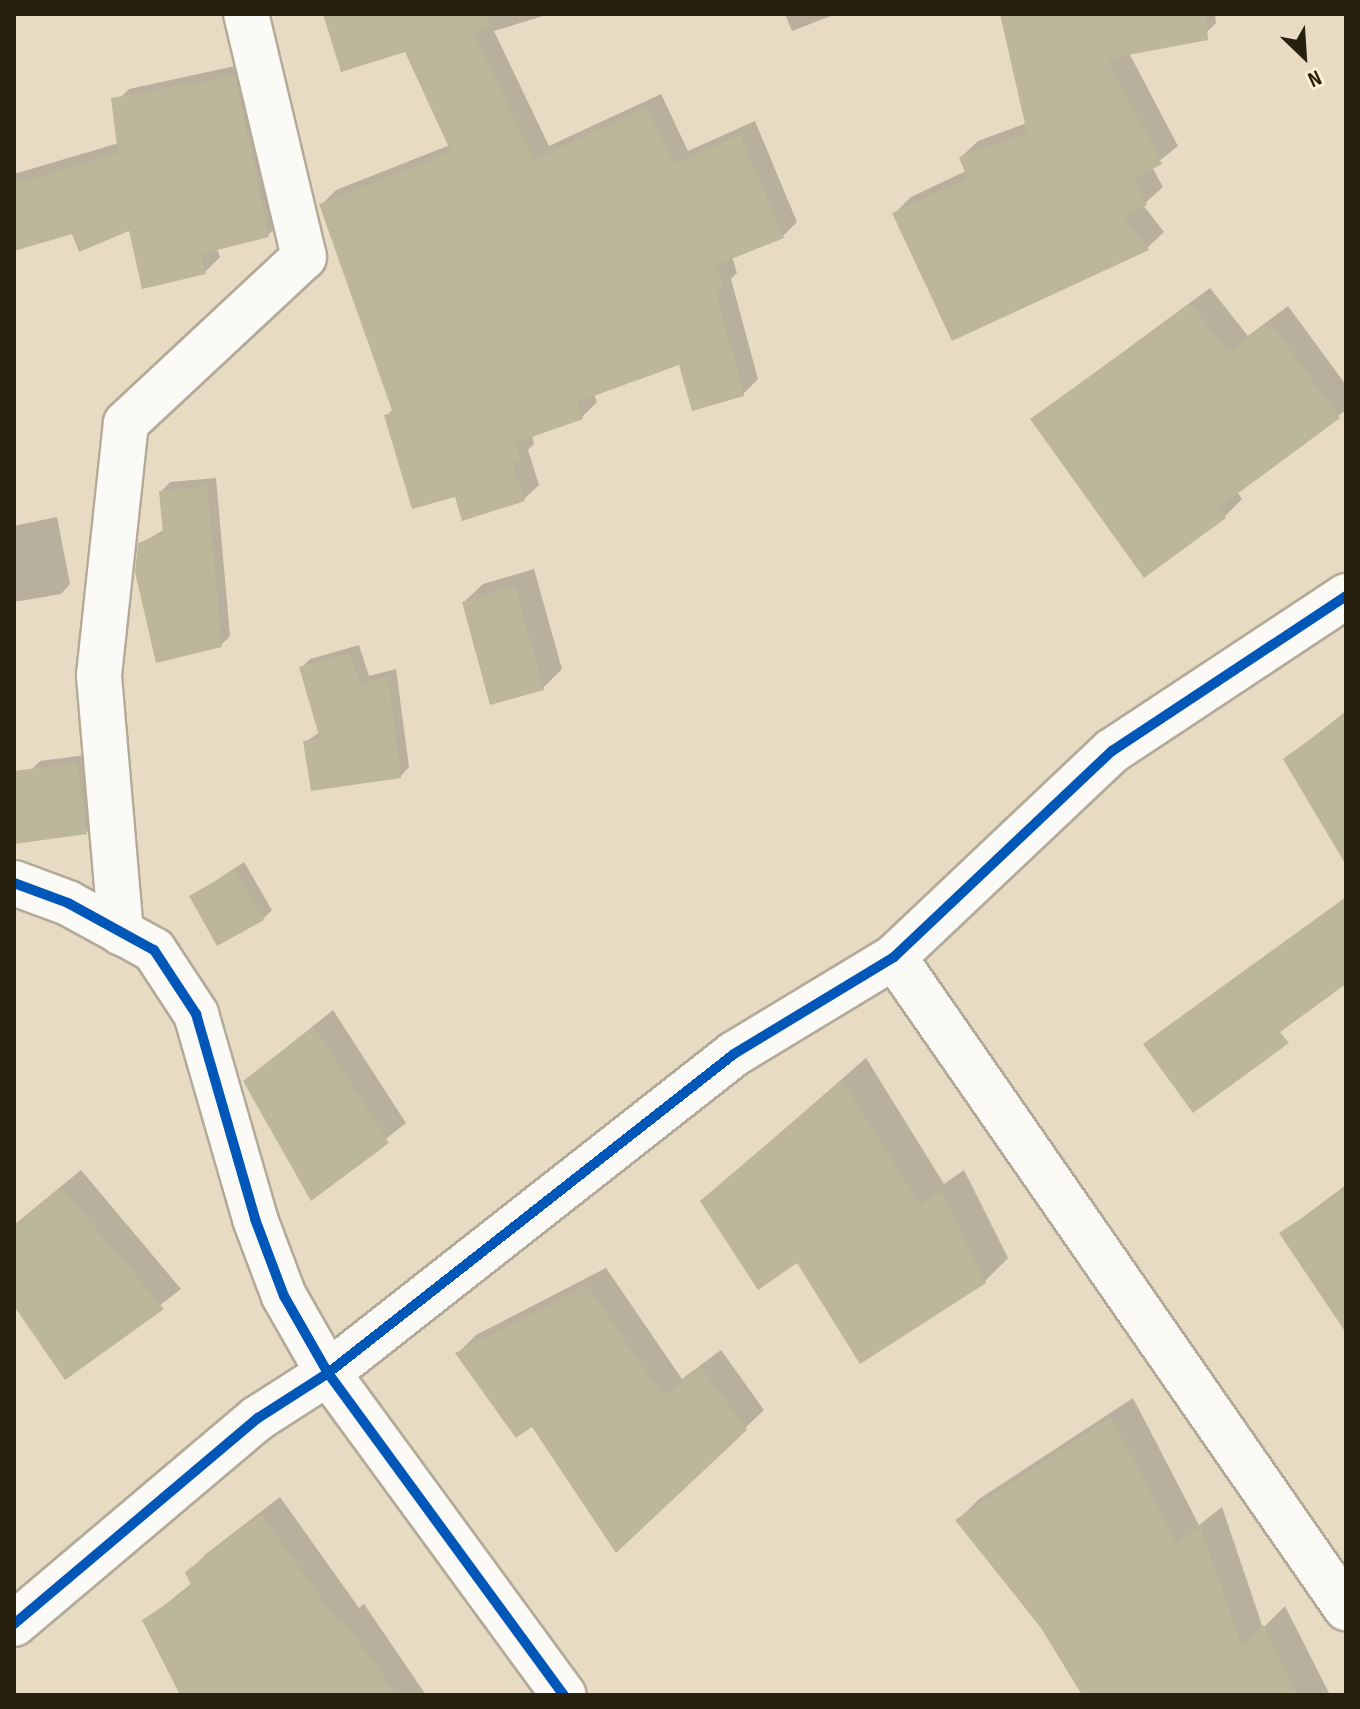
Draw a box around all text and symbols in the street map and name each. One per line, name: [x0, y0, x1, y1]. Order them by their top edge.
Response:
north arrow: [1264, 16, 1344, 96]
text: N: [1303, 63, 1325, 93]

